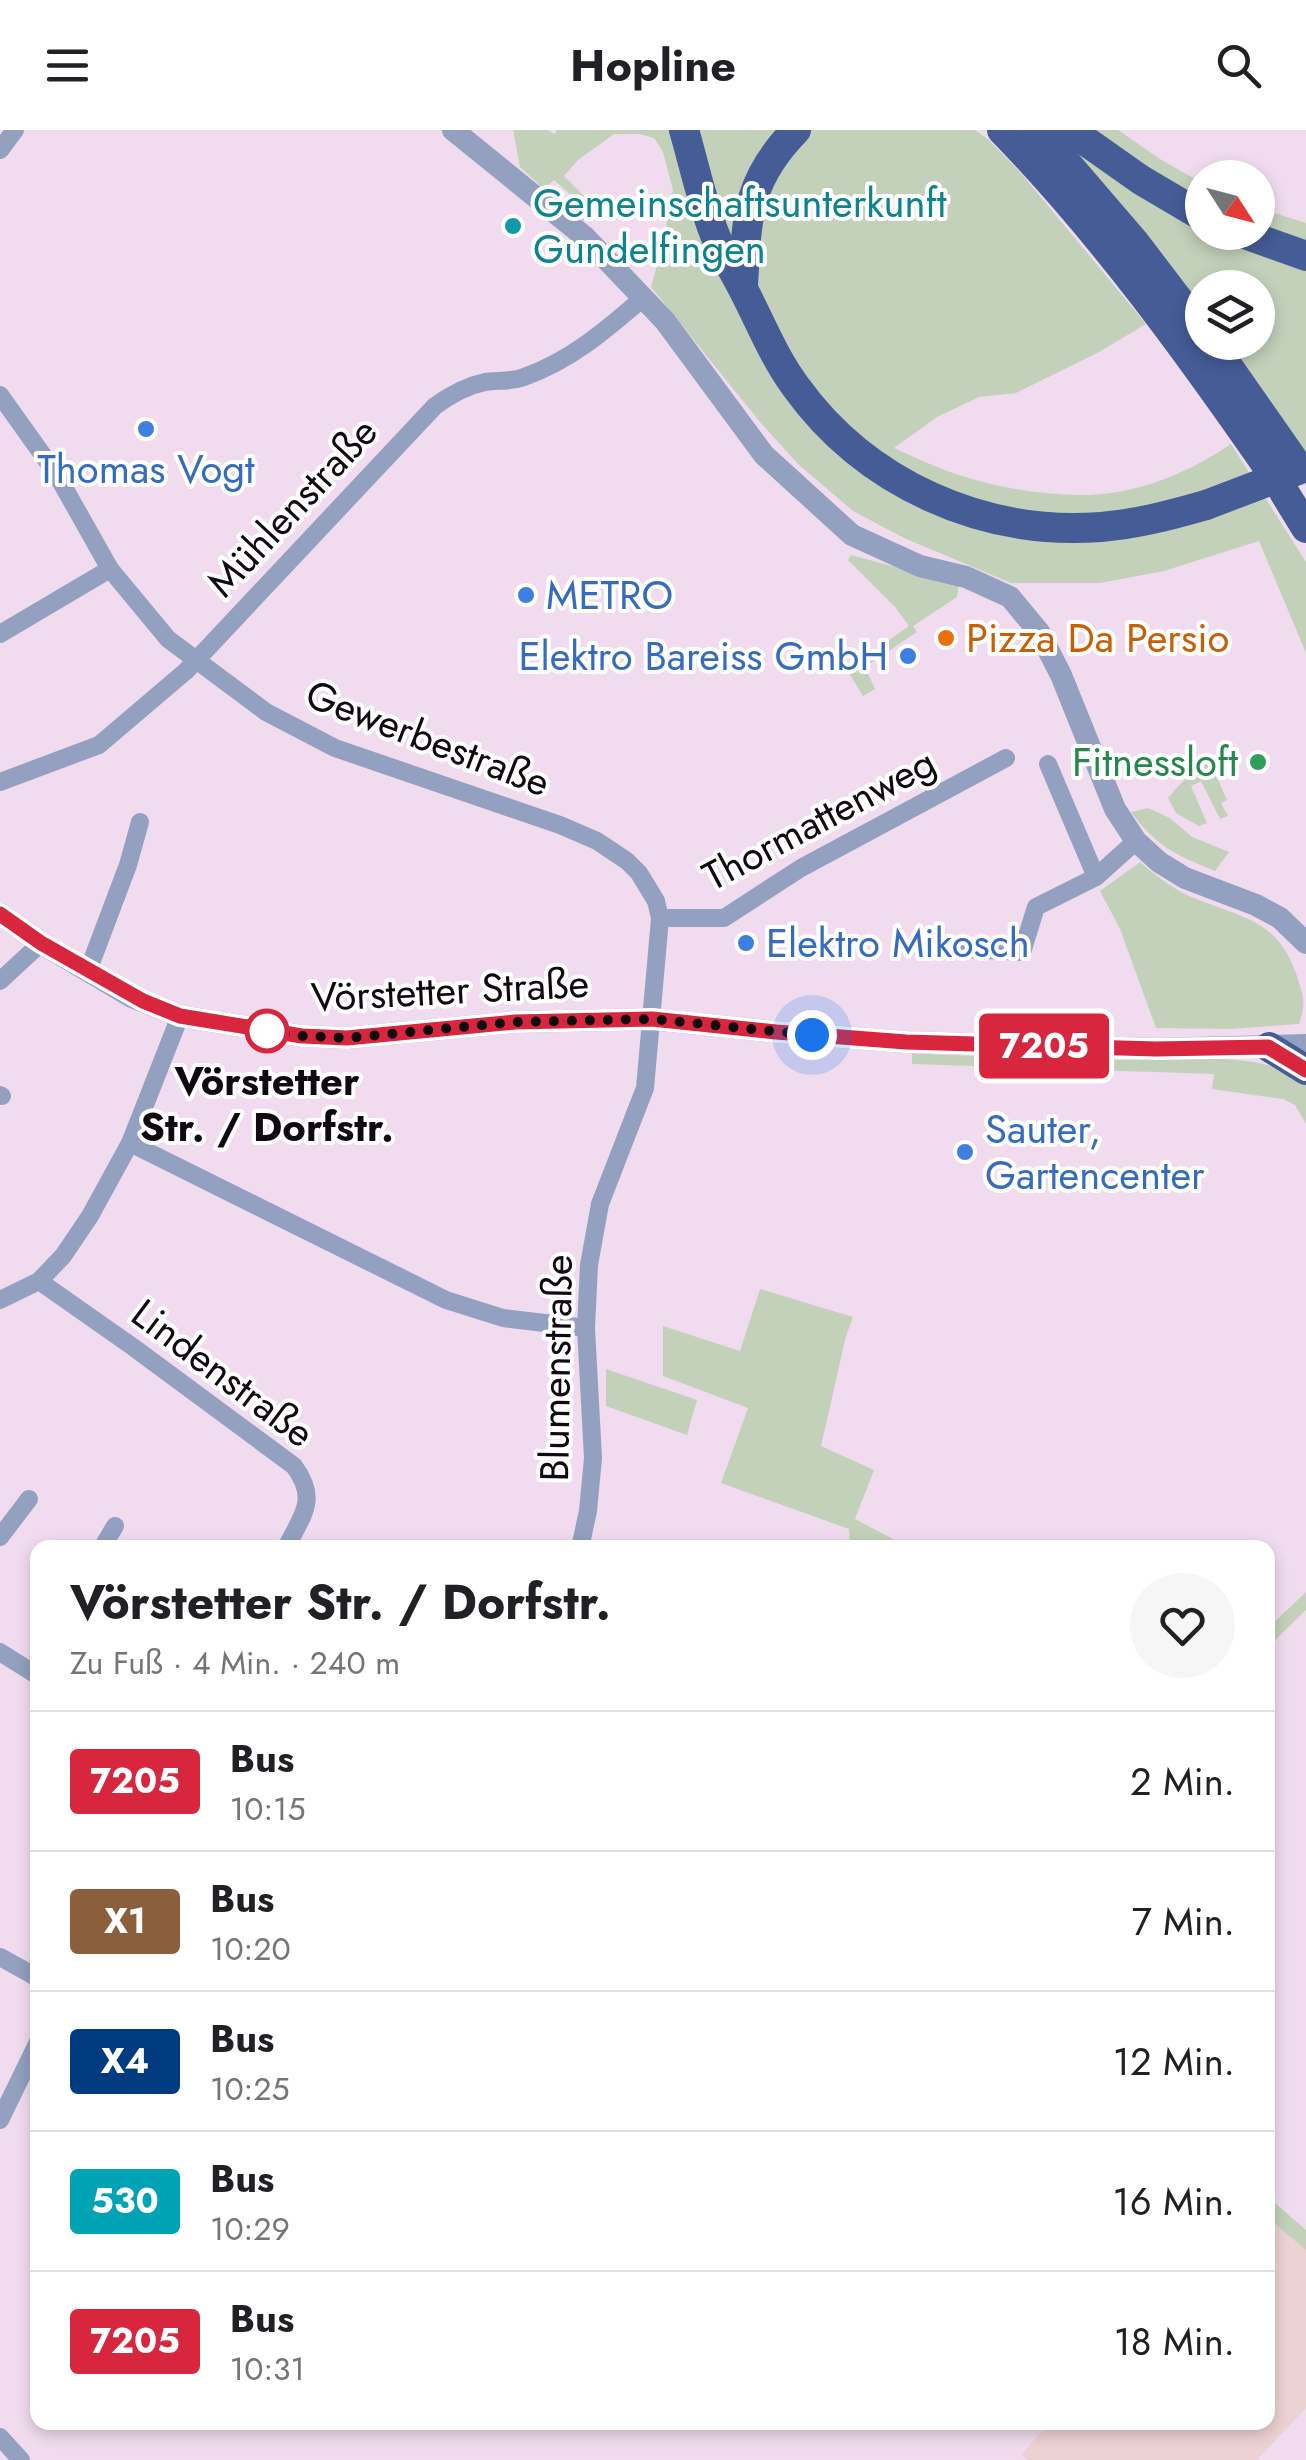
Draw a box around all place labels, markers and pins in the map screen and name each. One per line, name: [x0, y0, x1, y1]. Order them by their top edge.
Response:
place label: Gemeinschaftsunterkunft Gundelfingen: [533, 174, 947, 278]
marker: Gemeinschaftsunterkunft Gundelfingen: [502, 215, 524, 237]
marker: Thomas Vogt: [135, 418, 157, 440]
place label: Thomas Vogt: [37, 440, 255, 498]
place label: METRO: [546, 566, 673, 624]
marker: METRO: [515, 584, 537, 606]
place label: Pizza Da Persio: [966, 609, 1229, 667]
place label: Elektro Bareiss GmbH: [519, 627, 888, 685]
marker: Pizza Da Persio: [935, 627, 957, 649]
marker: Elektro Bareiss GmbH: [897, 645, 919, 667]
place label: Fitnessloft: [1072, 733, 1238, 791]
marker: Fitnessloft: [1247, 751, 1269, 773]
place label: Elektro Mikosch: [766, 914, 1030, 972]
marker: Elektro Mikosch: [735, 932, 757, 954]
marker: Vörstetter Str. / Dorfstr.: [246, 1010, 288, 1052]
place label: Vörstetter Str. / Dorfstr.: [140, 1052, 394, 1156]
place label: Sauter, Gartencenter: [985, 1100, 1205, 1204]
marker: Sauter, Gartencenter: [954, 1141, 976, 1163]

